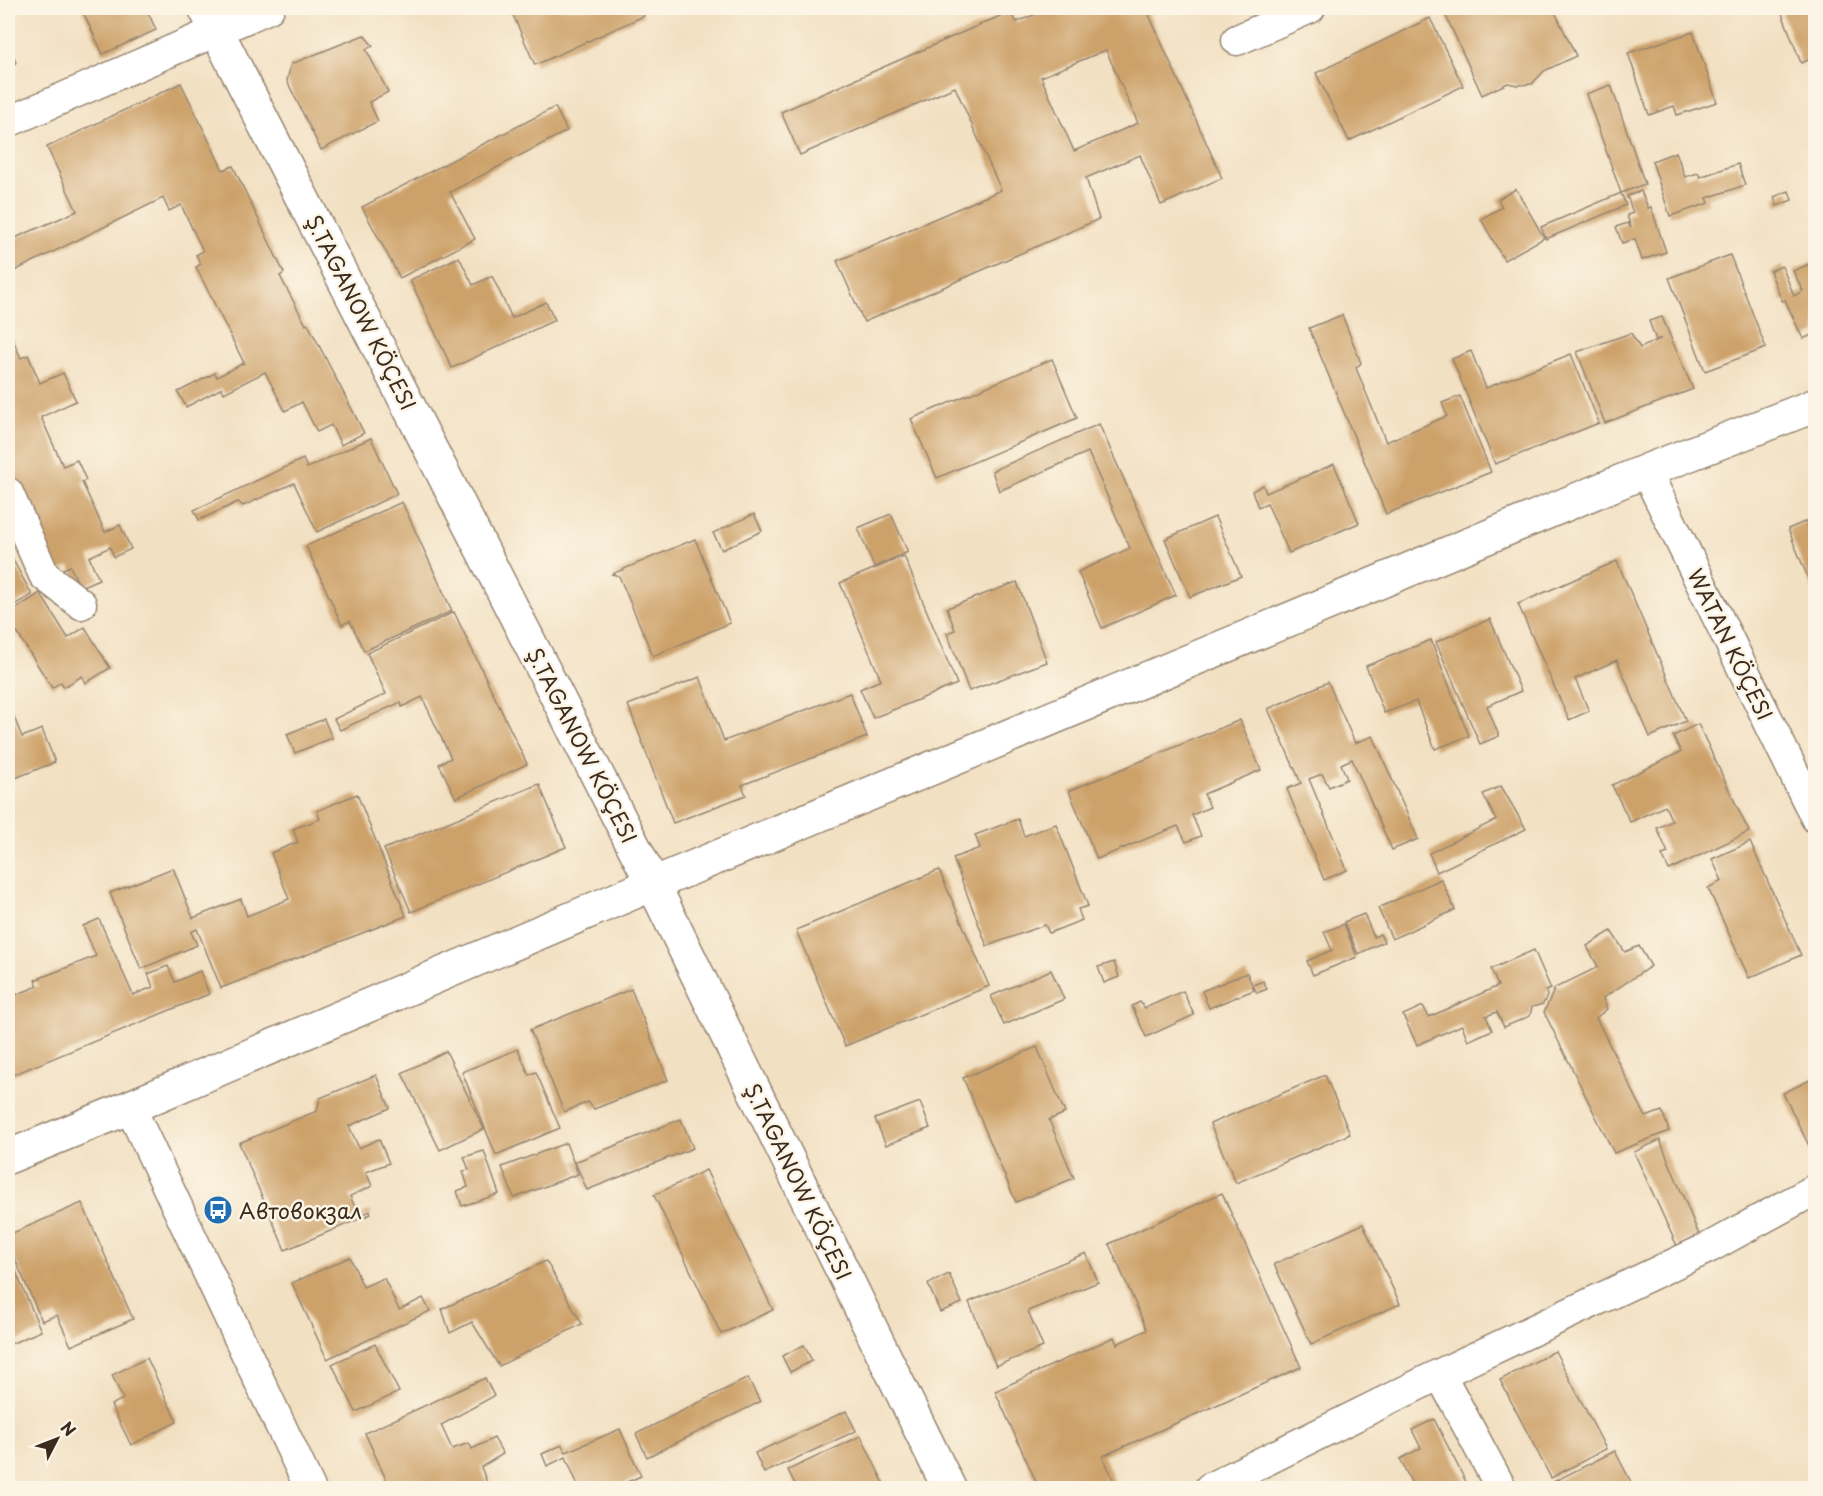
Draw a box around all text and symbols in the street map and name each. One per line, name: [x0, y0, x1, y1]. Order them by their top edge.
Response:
street label: Ş.TAGANOW KÖÇESI: [299, 209, 425, 415]
street label: WATAN KÖÇESI: [1680, 563, 1782, 725]
street label: Ş.TAGANOW KÖÇESI: [520, 642, 646, 848]
street label: Ş.TAGANOW KÖÇESI: [737, 1077, 861, 1285]
bus stop icon: Автовокзал: [202, 1194, 234, 1226]
place label: Автовокзал: [239, 1194, 362, 1226]
north arrow: [27, 1409, 87, 1469]
text: N: [56, 1416, 82, 1441]

